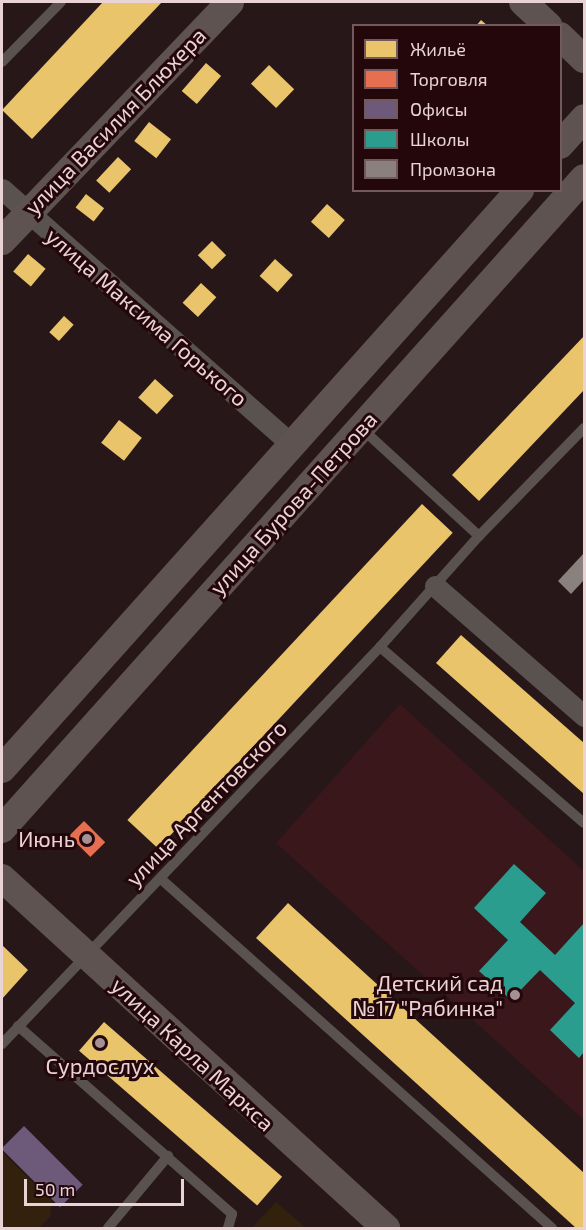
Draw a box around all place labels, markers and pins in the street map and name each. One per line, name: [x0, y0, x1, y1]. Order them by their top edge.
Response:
place label: Июнь: [18, 826, 75, 852]
marker: Июнь: [80, 832, 94, 846]
place label: Детский сад №17 "Рябинка": [352, 969, 503, 1020]
marker: Детский сад №17 "Рябинка": [508, 988, 522, 1002]
marker: Сурдослух: [93, 1036, 107, 1050]
place label: Сурдослух: [46, 1053, 154, 1079]

